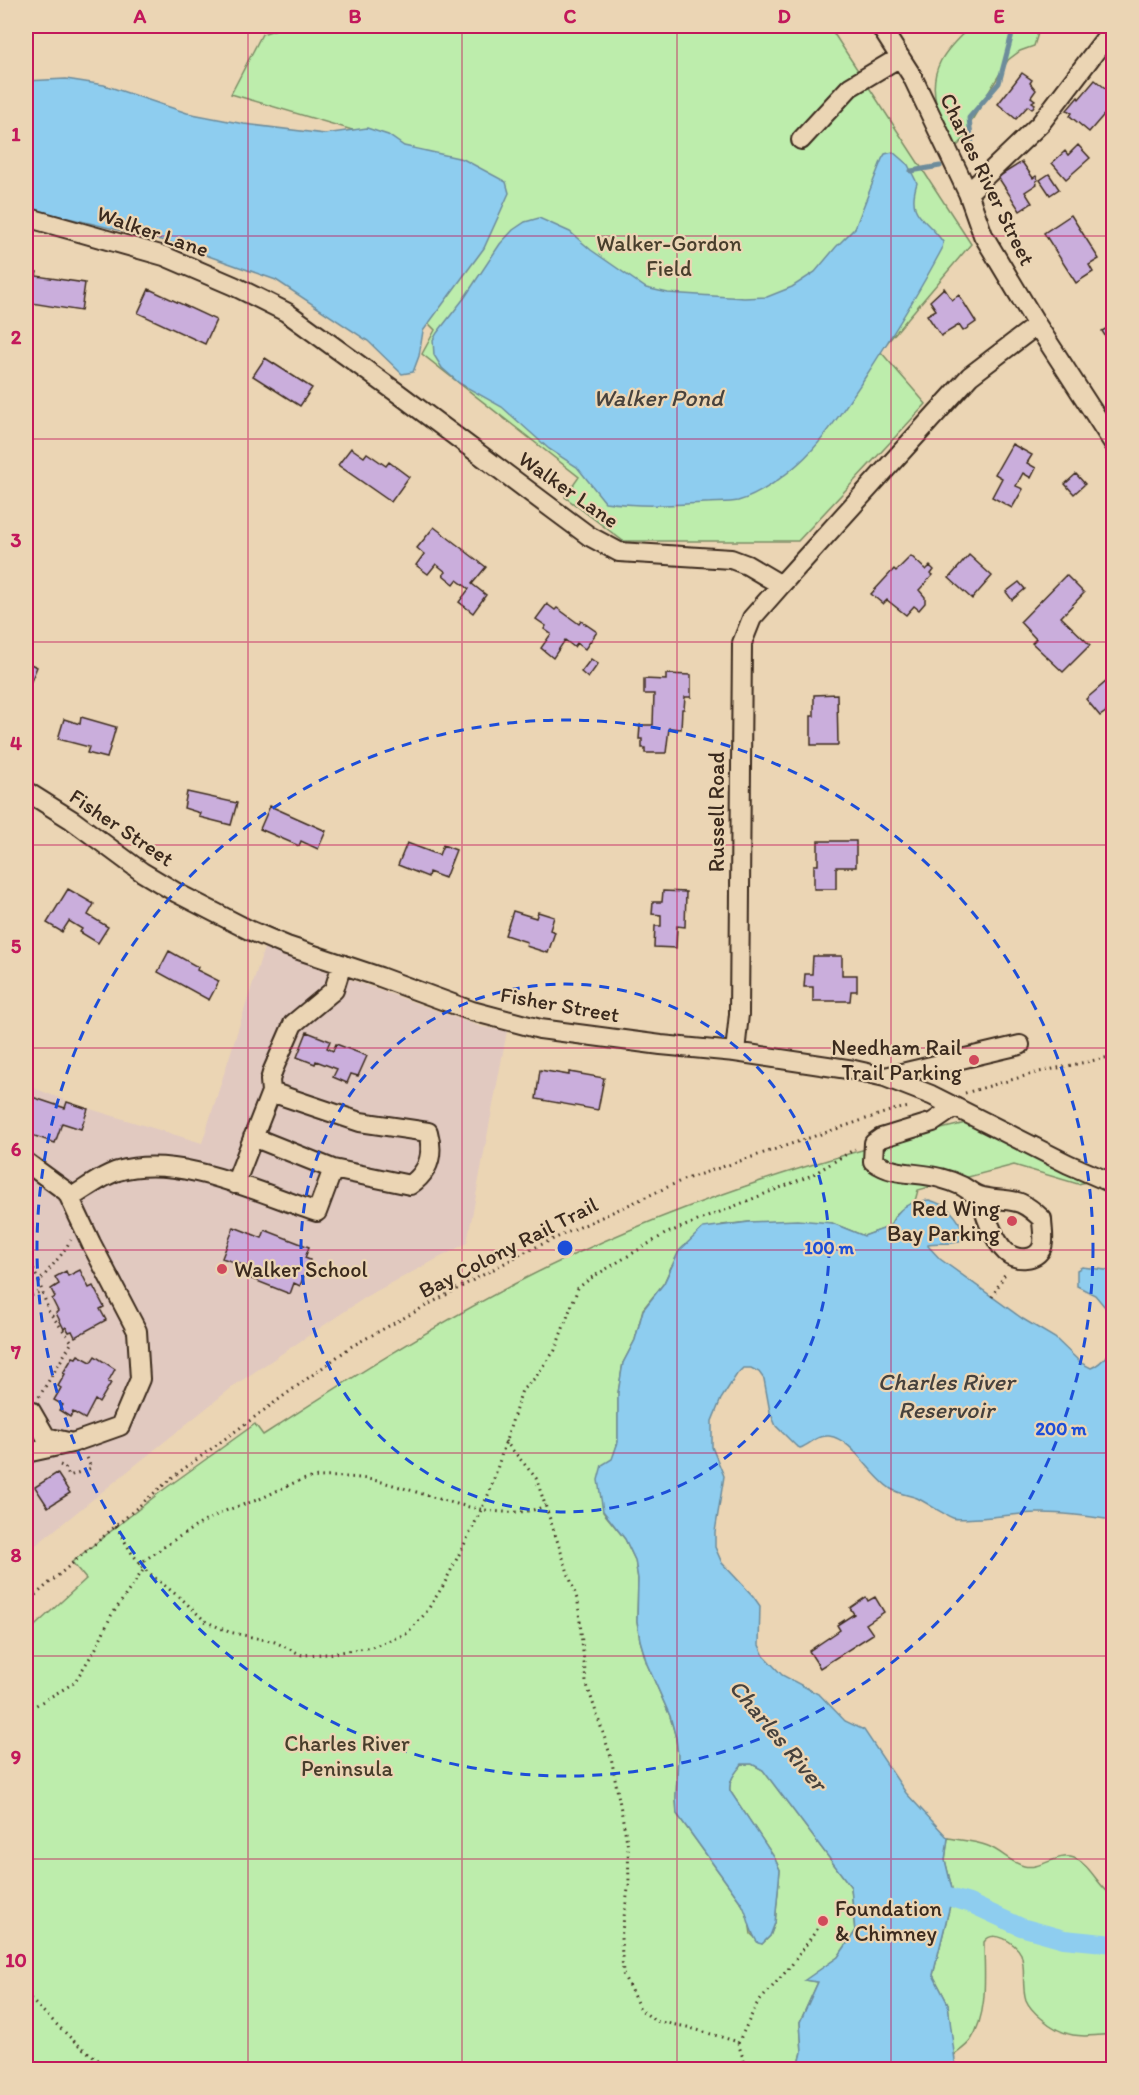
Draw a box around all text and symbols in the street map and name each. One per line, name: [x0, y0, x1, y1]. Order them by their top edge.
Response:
text: A: [133, 4, 147, 28]
text: B: [349, 4, 362, 28]
text: C: [564, 4, 577, 28]
text: D: [777, 4, 791, 28]
text: E: [993, 4, 1005, 28]
street label: Charles River Street: [934, 89, 1041, 270]
text: 1: [11, 122, 21, 146]
street label: Walker Lane: [93, 200, 212, 263]
park label: Walker-Gordon Field: [596, 230, 742, 282]
text: 2: [11, 325, 22, 349]
water label: Walker Pond: [593, 383, 725, 412]
street label: Walker Lane: [513, 445, 624, 534]
text: 3: [11, 528, 22, 552]
text: 4: [10, 731, 22, 755]
street label: Russell Road: [703, 751, 730, 872]
street label: Fisher Street: [64, 783, 179, 872]
text: 5: [11, 934, 22, 958]
street label: Fisher Street: [498, 981, 622, 1028]
place label: Needham Rail Trail Parking: [831, 1034, 963, 1086]
marker: Needham Rail Trail Parking: [967, 1053, 981, 1067]
text: 6: [11, 1137, 22, 1161]
street label: Bay Colony Rail Trail: [414, 1191, 602, 1304]
place label: Red Wing Bay Parking: [887, 1195, 1001, 1247]
marker: Red Wing Bay Parking: [1005, 1214, 1019, 1228]
text: 100 m: [804, 1237, 855, 1259]
centre of rings: [555, 1238, 575, 1258]
place label: Walker School: [234, 1256, 368, 1283]
marker: Walker School: [215, 1262, 229, 1276]
text: 7: [10, 1340, 21, 1364]
water label: Charles River Reservoir: [878, 1367, 1017, 1424]
text: 200 m: [1036, 1418, 1087, 1440]
text: 8: [11, 1543, 22, 1567]
water label: Charles River: [723, 1673, 835, 1798]
park label: Charles River Peninsula: [284, 1730, 410, 1782]
text: 9: [11, 1745, 21, 1769]
place label: Foundation & Chimney: [835, 1895, 943, 1947]
marker: Foundation & Chimney: [816, 1914, 830, 1928]
text: 10: [5, 1948, 27, 1972]

